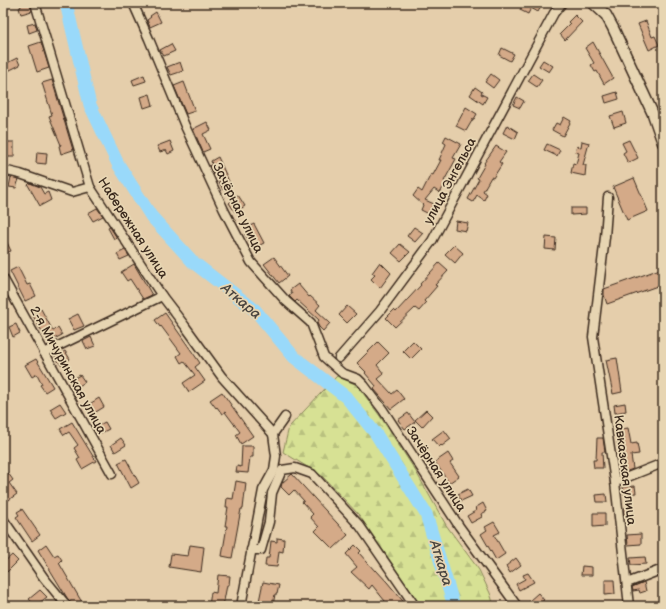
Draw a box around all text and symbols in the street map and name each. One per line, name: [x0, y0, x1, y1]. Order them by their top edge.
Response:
street label: улица Энгельса: [420, 135, 480, 227]
street label: Зачёрная улица: [209, 160, 267, 256]
street label: Набережная улица: [94, 175, 172, 282]
water label: Аткара: [217, 279, 264, 323]
street label: 2-я Мичуринская улица: [26, 303, 110, 437]
street label: Кавказская улица: [610, 414, 640, 526]
street label: Зачёрная улица: [403, 423, 470, 515]
water label: Аткара: [426, 537, 456, 588]

